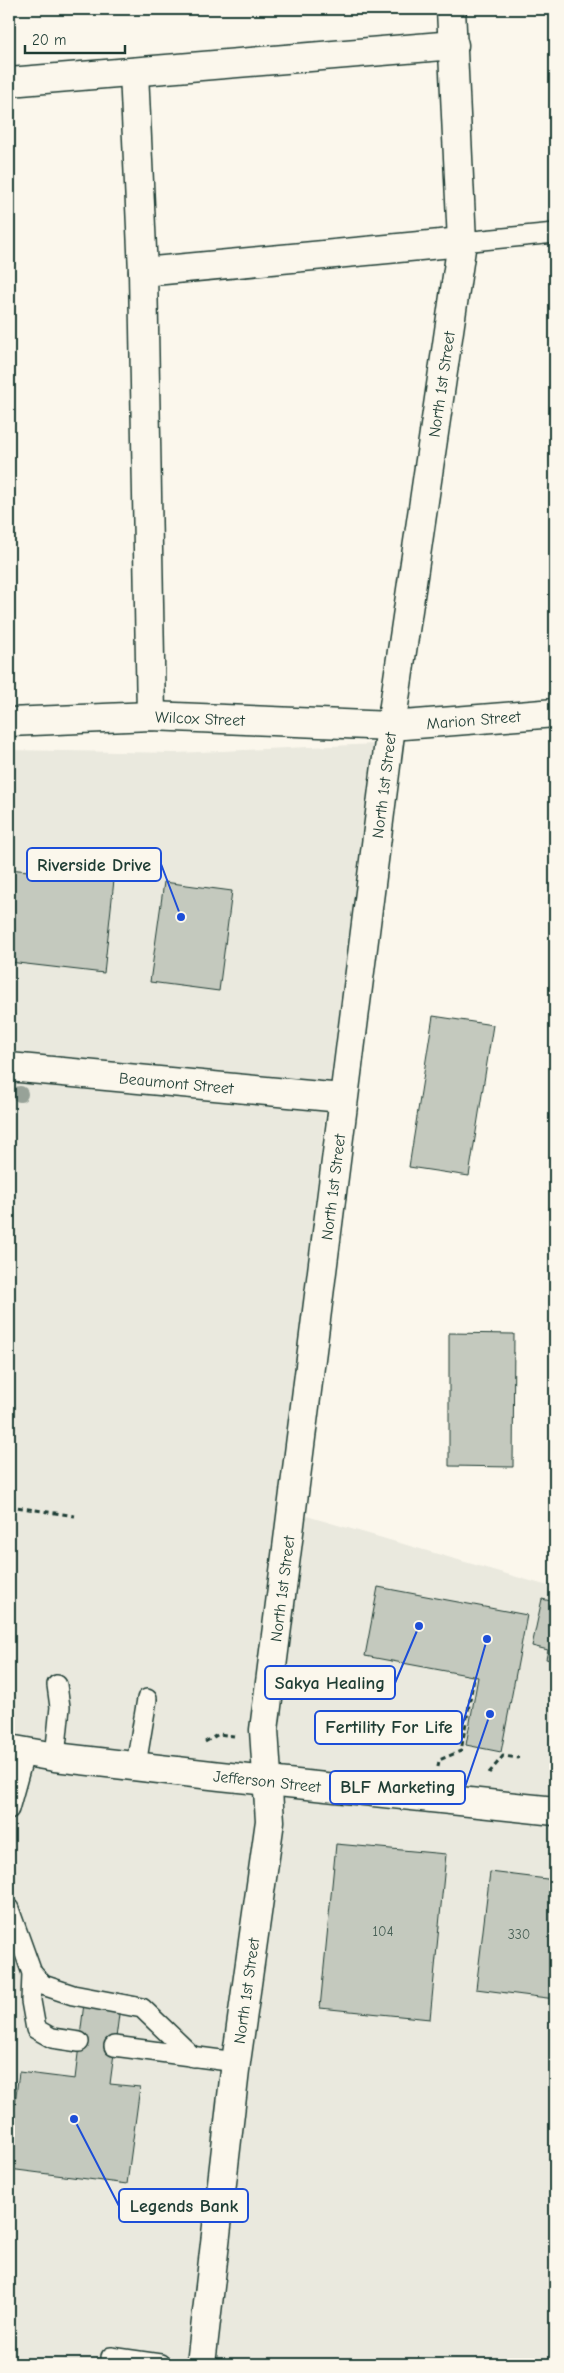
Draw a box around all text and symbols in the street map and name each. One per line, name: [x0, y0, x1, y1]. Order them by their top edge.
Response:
scale bar: [25, 22, 125, 54]
text: 20 m: [32, 31, 66, 49]
street label: North 1st Street: [425, 330, 459, 439]
street label: Wilcox Street: [155, 708, 245, 730]
street label: Marion Street: [426, 708, 522, 733]
street label: North 1st Street: [369, 731, 400, 839]
callout: Riverside Drive: [27, 848, 161, 881]
text: Riverside Drive: [37, 855, 151, 876]
street label: Beaumont Street: [118, 1069, 235, 1098]
street label: North 1st Street: [318, 1132, 349, 1241]
street label: North 1st Street: [267, 1534, 299, 1643]
callout: Sakya Healing: [265, 1666, 395, 1699]
text: Sakya Healing: [275, 1673, 385, 1694]
callout: Fertility For Life: [315, 1711, 462, 1744]
text: Fertility For Life: [325, 1717, 453, 1738]
street label: Jefferson Street: [212, 1767, 322, 1796]
callout: BLF Marketing: [330, 1771, 465, 1804]
text: BLF Marketing: [340, 1777, 456, 1798]
house number: 104: [373, 1923, 394, 1940]
house number: 330: [508, 1926, 530, 1943]
street label: North 1st Street: [231, 1936, 263, 2045]
callout: Legends Bank: [119, 2189, 248, 2222]
text: Legends Bank: [130, 2196, 239, 2217]

